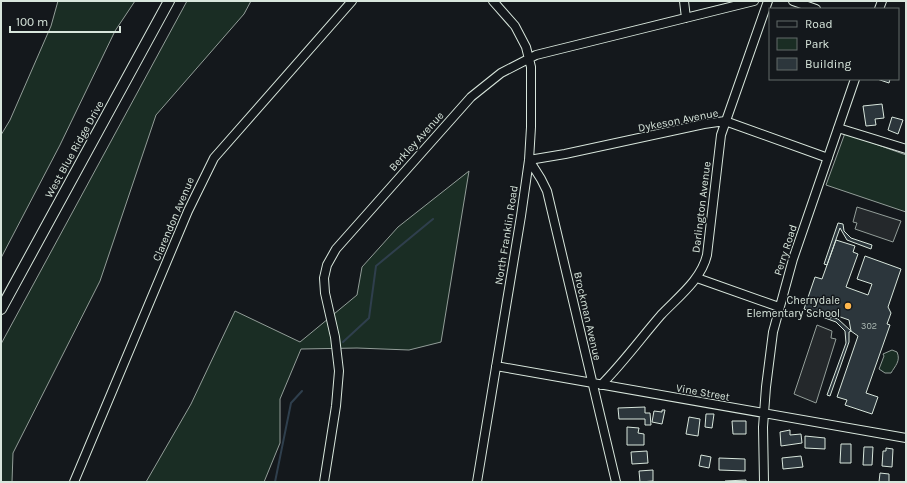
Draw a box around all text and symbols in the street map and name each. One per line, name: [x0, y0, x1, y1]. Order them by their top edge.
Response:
scale bar: [10, 8, 120, 34]
legend: [769, 8, 899, 80]
text: 100 m: [16, 15, 48, 29]
text: Road: [805, 17, 833, 31]
text: Park: [805, 37, 830, 51]
text: Building: [805, 57, 852, 71]
street label: West Blue Ridge Drive: [42, 98, 107, 200]
street label: Dykeson Avenue: [637, 106, 720, 135]
street label: Berkley Avenue: [386, 109, 447, 174]
street label: Darlington Avenue: [689, 160, 714, 254]
street label: Clarendon Avenue: [150, 175, 197, 263]
street label: North Franklin Road: [492, 184, 521, 286]
street label: Perry Road: [771, 223, 800, 277]
street label: Brockman Avenue: [571, 271, 604, 362]
place label: Cherrydale Elementary School: [747, 294, 840, 320]
marker: Cherrydale Elementary School: [843, 301, 853, 311]
house number: 302: [861, 321, 877, 331]
street label: Vine Street: [675, 381, 731, 404]

